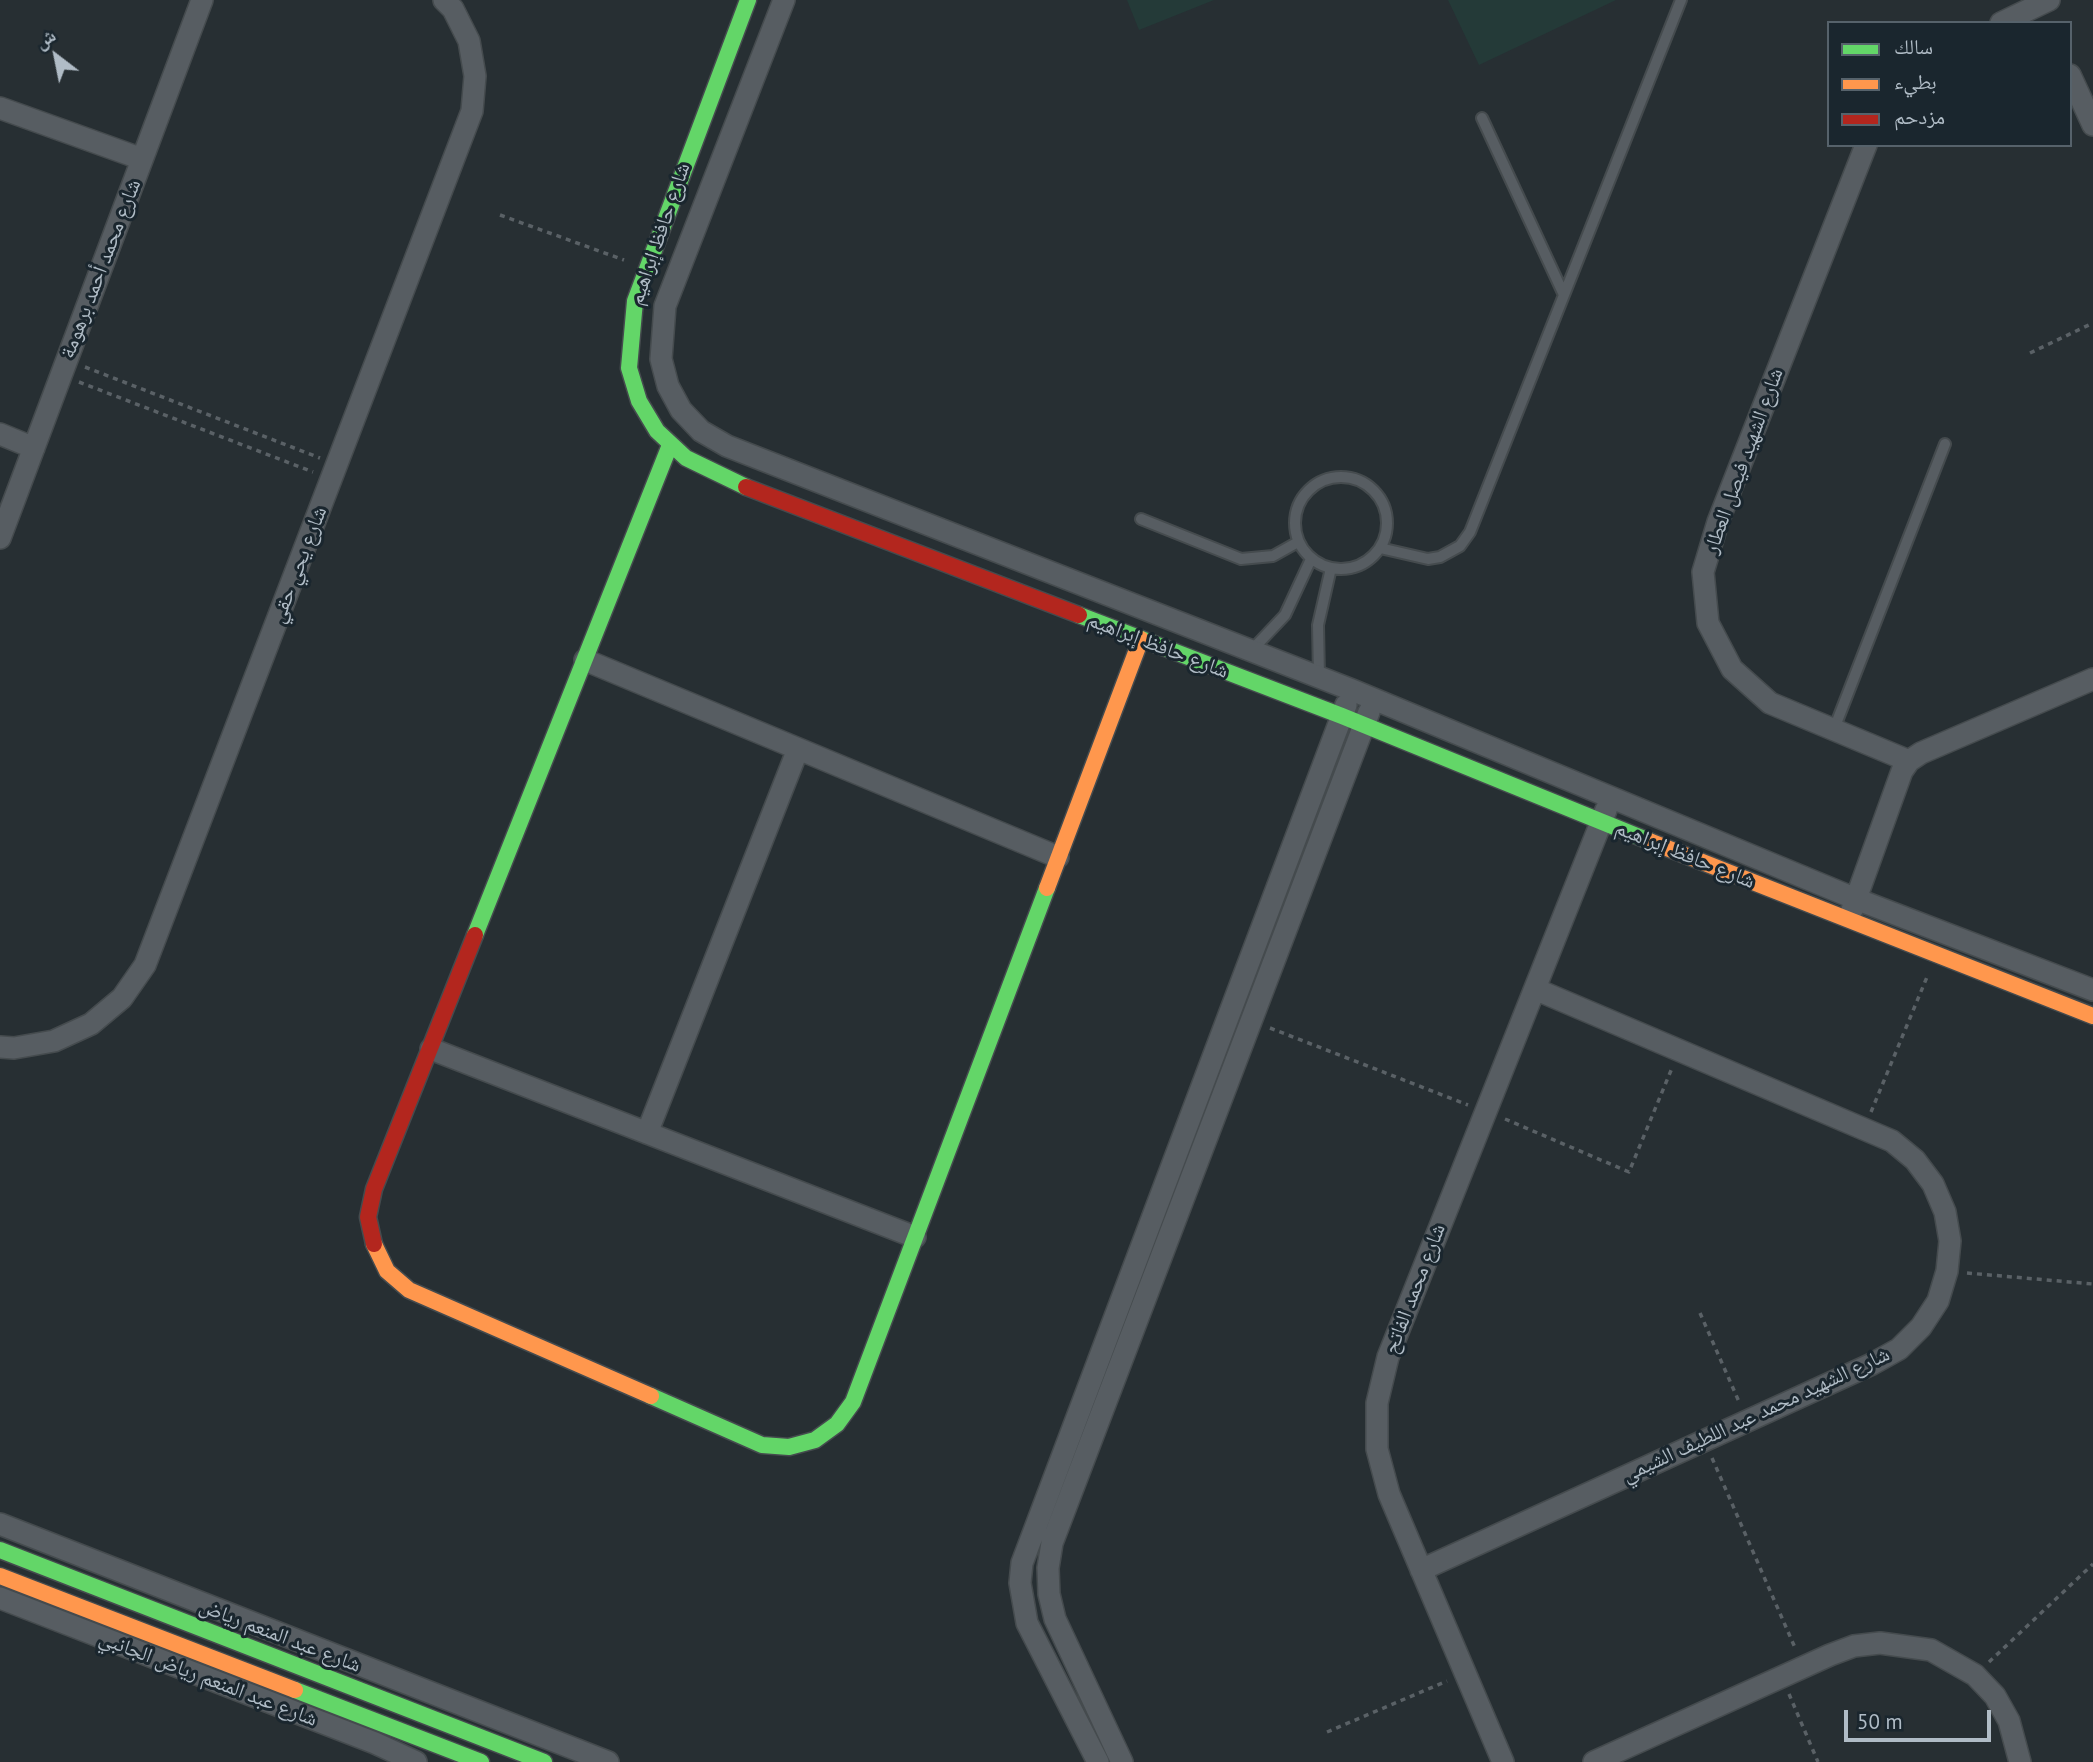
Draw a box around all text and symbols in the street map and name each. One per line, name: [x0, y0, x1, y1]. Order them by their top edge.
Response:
north arrow: [21, 21, 91, 91]
legend: [1827, 21, 2072, 147]
text: ش: [30, 23, 60, 54]
text: سالك: [1894, 33, 1933, 60]
text: بطيء: [1894, 68, 1937, 95]
text: مزدحم: [1894, 103, 1945, 130]
street label: شارع حافظ إبراهيم: [624, 160, 696, 308]
street label: شارع محمد أحمد برهومة: [55, 176, 147, 362]
street label: شارع الشهيد فيصل العطار: [1699, 365, 1789, 557]
street label: شارع يحي حقي: [265, 503, 333, 627]
street label: شارع حافظ إبراهيم: [1084, 608, 1232, 684]
street label: شارع حافظ إبراهيم: [1611, 816, 1759, 894]
street label: شارع محمد الفاتح: [1379, 1220, 1451, 1358]
street label: شارع الشهيد محمد عبد اللطيف الشيمي: [1618, 1342, 1894, 1488]
street label: شارع عبد المنعم رياض: [196, 1594, 364, 1678]
street label: شارع عبد المنعم رياض الجانبي: [95, 1626, 321, 1732]
scale bar: [1848, 1696, 1995, 1740]
text: 50 m: [1857, 1708, 1903, 1735]

